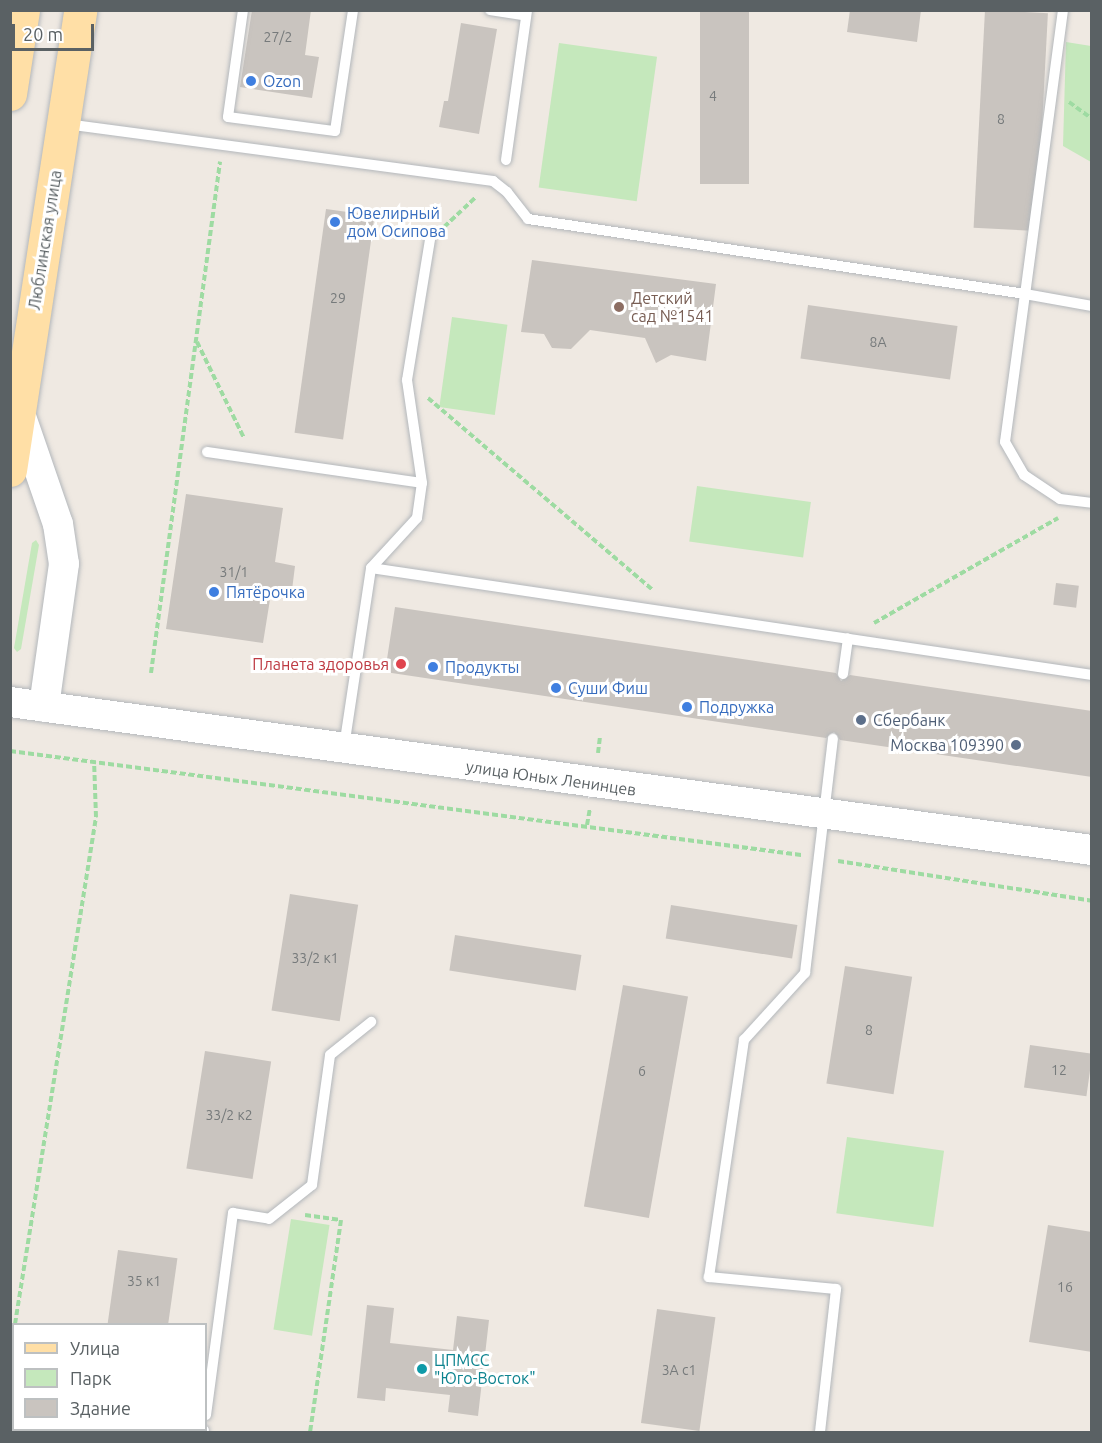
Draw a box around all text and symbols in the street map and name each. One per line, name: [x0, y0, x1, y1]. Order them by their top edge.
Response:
scale bar: [15, 12, 98, 50]
text: 20 m: [23, 24, 63, 44]
house number: 27/2: [264, 29, 292, 45]
place label: Ozon: [263, 71, 301, 91]
marker: Ozon: [244, 74, 258, 88]
house number: 4: [709, 88, 717, 104]
house number: 8: [997, 111, 1005, 127]
street label: Люблинская улица: [24, 169, 66, 311]
place label: Ювелирный дом Осипова: [347, 203, 446, 241]
marker: Ювелирный дом Осипова: [328, 215, 342, 229]
place label: Детский сад №1541: [631, 288, 713, 326]
house number: 29: [330, 290, 346, 306]
marker: Детский сад №1541: [612, 300, 626, 314]
house number: 8А: [870, 334, 886, 350]
house number: 31/1: [220, 564, 248, 580]
place label: Пятёрочка: [226, 582, 305, 602]
marker: Пятёрочка: [207, 585, 221, 599]
place label: Планета здоровья: [252, 654, 389, 674]
marker: Планета здоровья: [394, 657, 408, 671]
place label: Продукты: [445, 657, 520, 677]
marker: Продукты: [426, 660, 440, 674]
place label: Суши Фиш: [568, 678, 648, 698]
marker: Суши Фиш: [549, 681, 563, 695]
place label: Подружка: [699, 697, 774, 717]
marker: Подружка: [680, 700, 694, 714]
place label: Сбербанк: [873, 710, 946, 730]
marker: Сбербанк: [854, 713, 868, 727]
place label: Москва 109390: [890, 735, 1004, 755]
marker: Москва 109390: [1009, 738, 1023, 752]
street label: улица Юных Ленинцев: [465, 757, 637, 799]
house number: 33/2 к1: [291, 950, 339, 966]
house number: 8: [865, 1022, 873, 1038]
house number: 12: [1051, 1062, 1067, 1078]
house number: 6: [638, 1063, 646, 1079]
house number: 33/2 к2: [205, 1107, 253, 1123]
house number: 35 к1: [127, 1273, 161, 1289]
house number: 16: [1057, 1279, 1073, 1295]
legend: [12, 1323, 207, 1431]
text: Улица: [70, 1338, 120, 1358]
place label: ЦПМСС "Юго-Восток": [434, 1350, 536, 1388]
marker: ЦПМСС "Юго-Восток": [415, 1362, 429, 1376]
house number: 3А с1: [662, 1362, 696, 1378]
text: Парк: [70, 1368, 111, 1388]
text: Здание: [70, 1398, 131, 1418]

